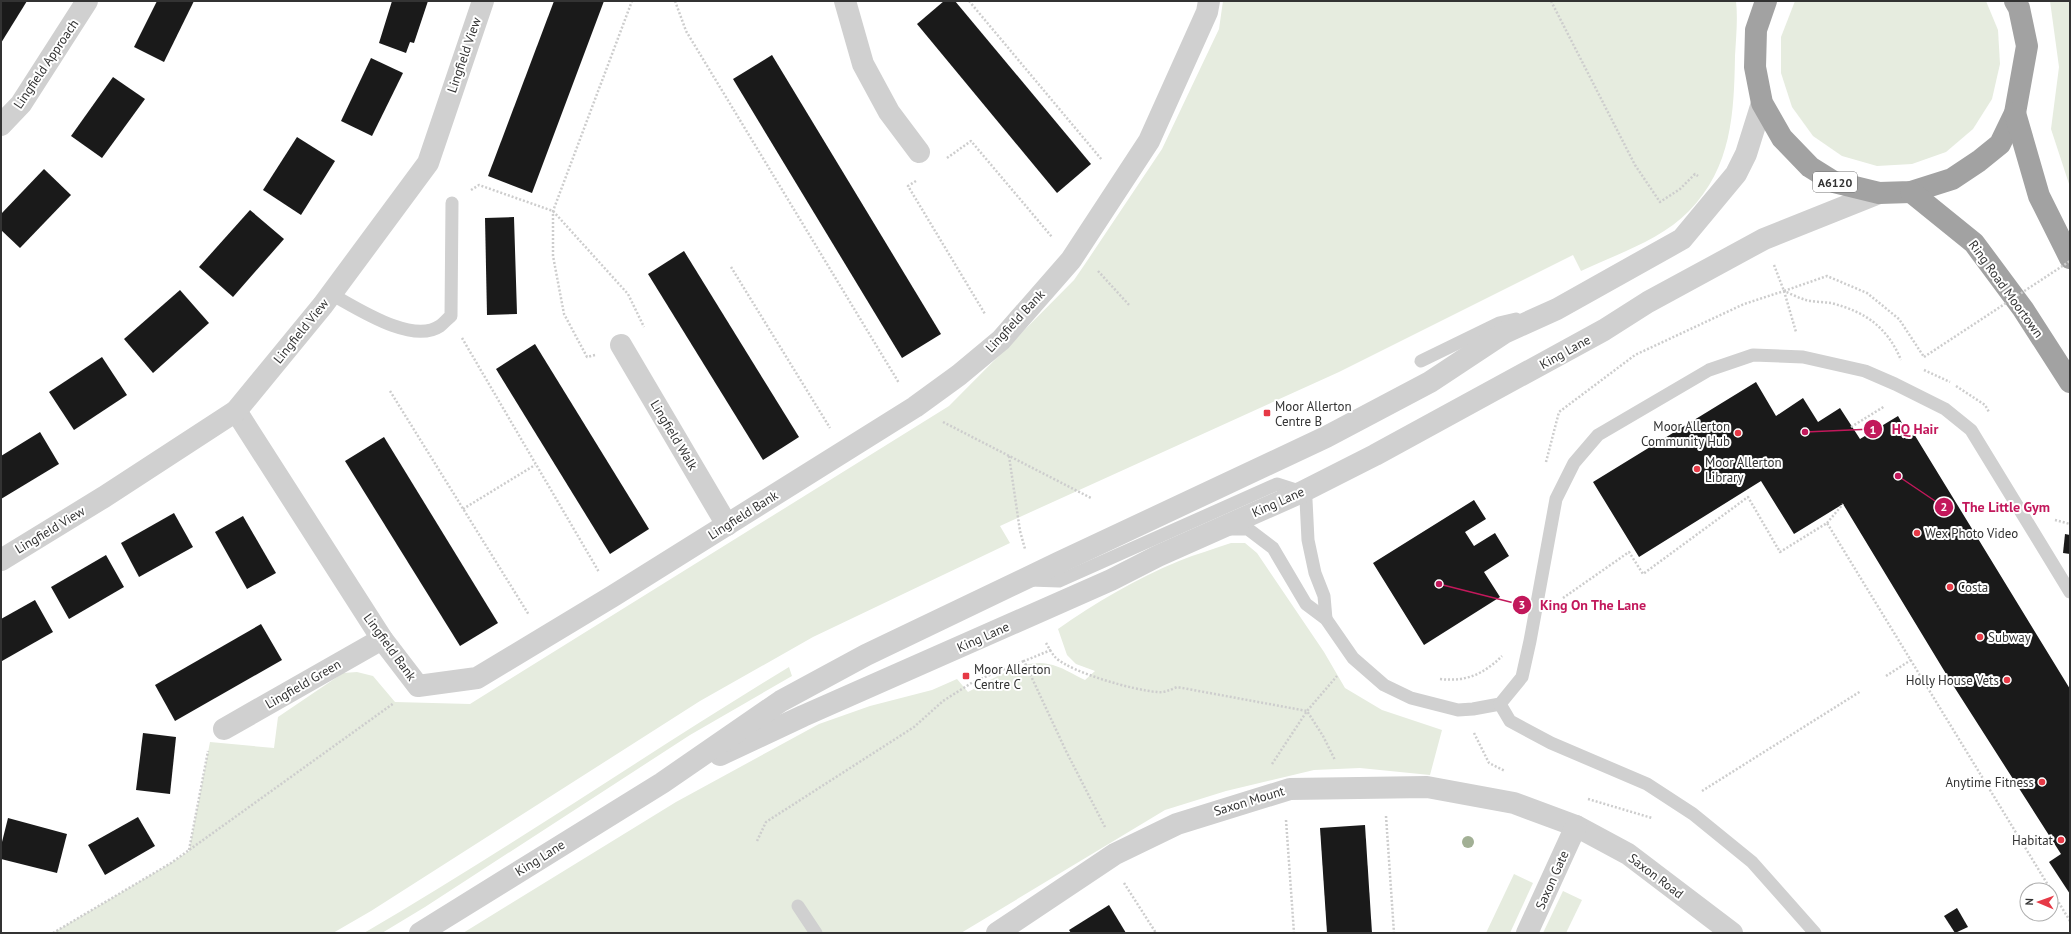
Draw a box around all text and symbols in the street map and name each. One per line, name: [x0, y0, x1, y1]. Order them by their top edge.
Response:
street label: Lingfield View: [443, 15, 485, 95]
street label: Lingfield Approach: [10, 16, 82, 112]
road number: A6120: [1813, 172, 1857, 192]
street label: Ring Road Moortown: [1965, 237, 2047, 341]
street label: Lingfield Bank: [982, 286, 1049, 356]
street label: Lingfield View: [270, 295, 333, 367]
street label: King Lane: [1537, 331, 1593, 373]
street label: Lingfield Walk: [646, 397, 702, 474]
place label: Moor Allerton Centre B: [1275, 398, 1352, 430]
marker: Moor Allerton Centre B: [1262, 408, 1272, 418]
callout: HQ Hair: [1863, 416, 1946, 442]
place label: Moor Allerton Community Hub: [1641, 418, 1730, 450]
text: HQ Hair: [1892, 420, 1938, 438]
text: 1: [1870, 422, 1876, 437]
marker: Moor Allerton Community Hub: [1733, 428, 1743, 438]
place label: Moor Allerton Library: [1705, 454, 1782, 486]
marker: Moor Allerton Library: [1692, 464, 1702, 474]
street label: King Lane: [1249, 483, 1307, 521]
street label: Lingfield Bank: [705, 486, 782, 543]
callout: The Little Gym: [1934, 494, 2058, 520]
text: The Little Gym: [1962, 498, 2050, 516]
text: 2: [1941, 499, 1947, 514]
street label: Lingfield View: [12, 502, 88, 558]
place label: Wex Photo Video: [1925, 525, 2018, 542]
marker: Wex Photo Video: [1912, 528, 1922, 538]
place label: Costa: [1958, 579, 1988, 596]
marker: Costa: [1945, 582, 1955, 592]
callout: King On The Lane: [1512, 592, 1655, 618]
text: King On The Lane: [1540, 596, 1646, 614]
text: 3: [1519, 597, 1525, 612]
street label: Lingfield Bank: [360, 610, 421, 685]
street label: King Lane: [954, 618, 1012, 656]
place label: Subway: [1988, 629, 2031, 646]
marker: Subway: [1975, 632, 1985, 642]
street label: Lingfield Green: [262, 655, 344, 713]
place label: Moor Allerton Centre C: [974, 661, 1051, 693]
marker: Moor Allerton Centre C: [961, 671, 971, 681]
place label: Holly House Vets: [1906, 672, 1999, 689]
marker: Holly House Vets: [2002, 675, 2012, 685]
place label: Anytime Fitness: [1945, 774, 2034, 791]
marker: Anytime Fitness: [2037, 777, 2047, 787]
street label: Saxon Mount: [1212, 782, 1287, 820]
place label: Habitat: [2012, 832, 2054, 849]
marker: Habitat: [2056, 835, 2066, 845]
street label: King Lane: [512, 836, 568, 880]
street label: Saxon Gate: [1532, 848, 1572, 912]
street label: Saxon Road: [1625, 850, 1687, 902]
north arrow: [2019, 882, 2059, 922]
text: N: [2022, 898, 2036, 906]

